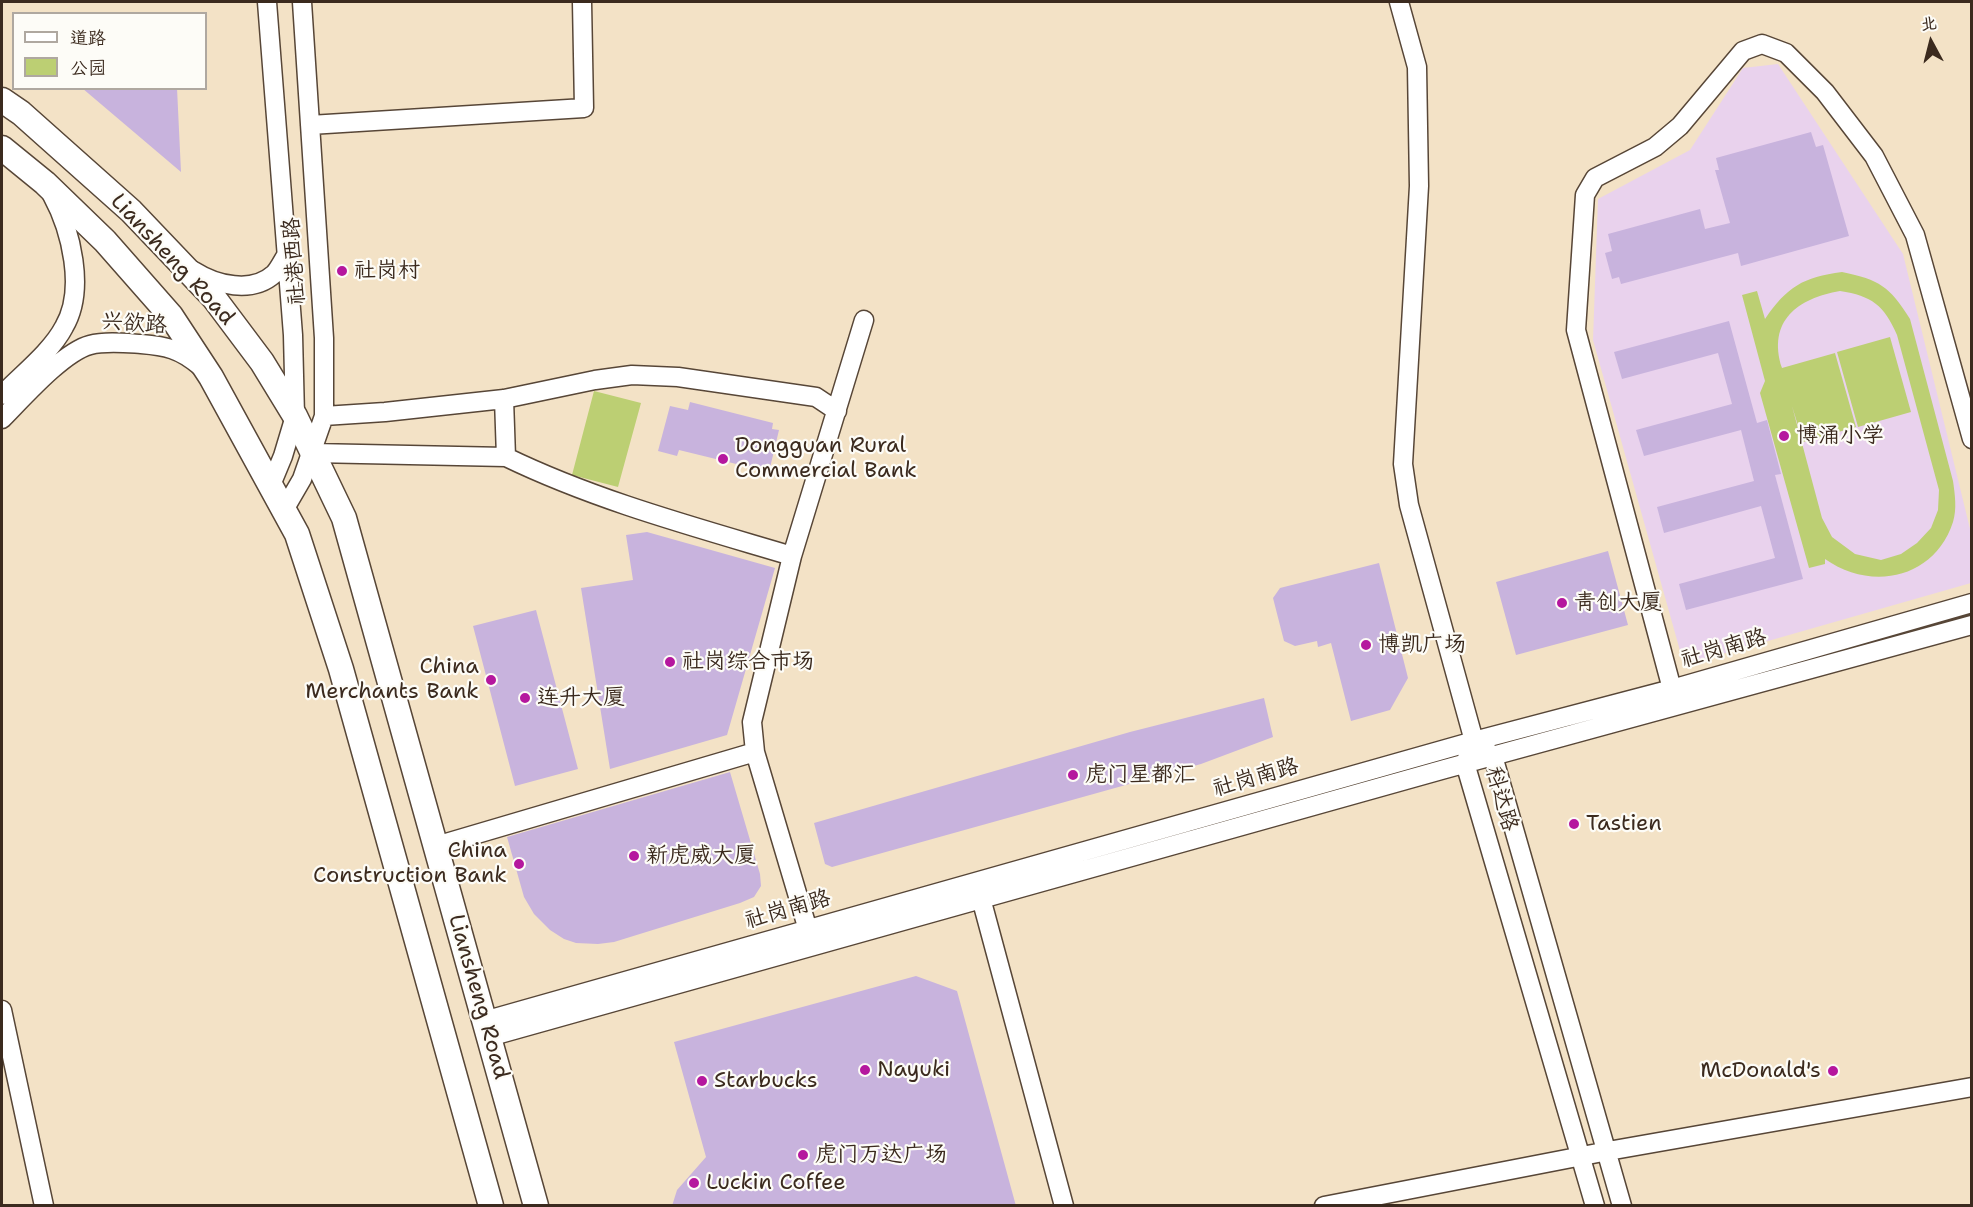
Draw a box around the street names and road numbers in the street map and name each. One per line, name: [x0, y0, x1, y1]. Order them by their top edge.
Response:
street label: Liansheng Road: [104, 189, 240, 331]
street label: 社港西路: [279, 216, 311, 306]
street label: 兴欲路: [100, 309, 168, 339]
street label: 社岗南路: [1678, 624, 1770, 674]
street label: 社岗南路: [1210, 753, 1302, 803]
street label: 科达路: [1479, 764, 1523, 834]
street label: 社岗南路: [742, 885, 834, 935]
street label: Liansheng Road: [442, 912, 514, 1082]

